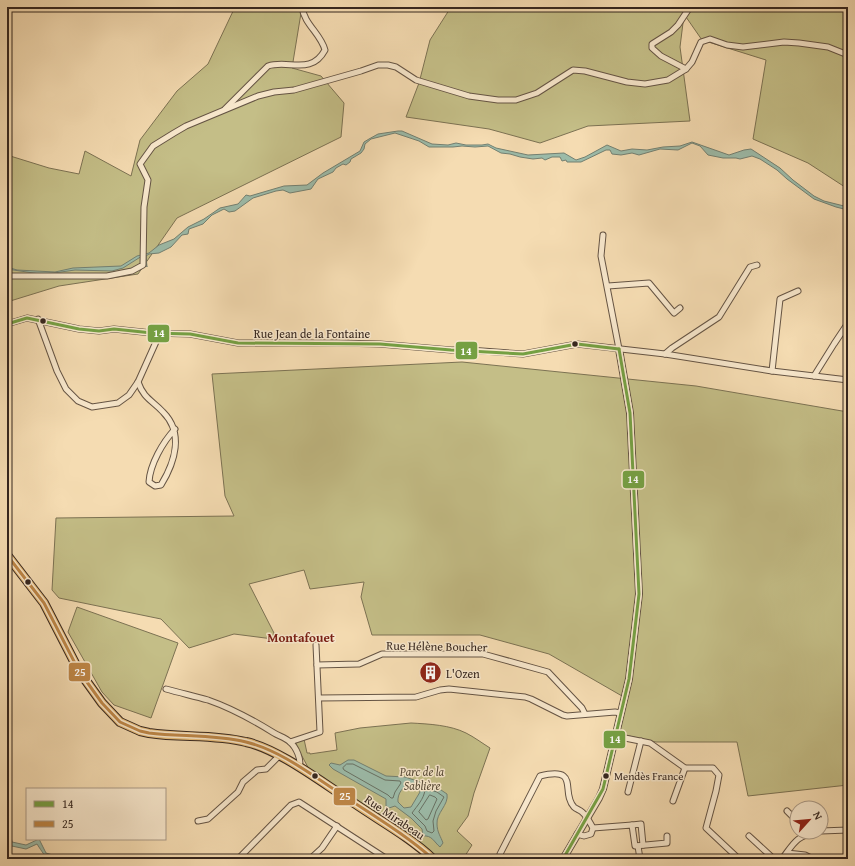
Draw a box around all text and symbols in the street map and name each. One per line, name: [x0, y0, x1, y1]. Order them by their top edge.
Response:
unlabelled marker: [38, 316, 48, 326]
line badge: 14: [147, 324, 170, 343]
text: 14: [153, 325, 165, 341]
street label: Rue Jean de la Fontaine: [254, 325, 371, 342]
unlabelled marker: [570, 339, 580, 349]
line badge: 14: [455, 341, 478, 360]
text: 14: [460, 343, 472, 359]
line badge: 14: [622, 470, 645, 489]
text: 14: [627, 471, 639, 487]
unlabelled marker: [23, 577, 33, 587]
district label: Montafouet: [267, 628, 335, 647]
street label: Rue Hélène Boucher: [386, 637, 488, 655]
building icon: L'Ozen: [417, 660, 443, 686]
line badge: 25: [68, 662, 91, 682]
text: 25: [74, 664, 86, 680]
place label: L'Ozen: [446, 665, 480, 682]
line badge: 14: [603, 730, 626, 749]
text: 14: [609, 731, 621, 747]
park label: Parc de la Sablière: [399, 763, 445, 794]
place label: Mendès France: [614, 768, 683, 784]
unlabelled marker: [310, 771, 320, 781]
marker: Mendès France: [601, 771, 611, 781]
line badge: 25: [333, 787, 356, 806]
legend: [26, 788, 166, 840]
text: 25: [339, 788, 351, 804]
street label: Rue Mirabeau: [361, 791, 429, 844]
text: 14: [62, 795, 74, 812]
north arrow: [789, 800, 829, 840]
text: N: [809, 809, 827, 823]
text: 25: [62, 815, 74, 832]

